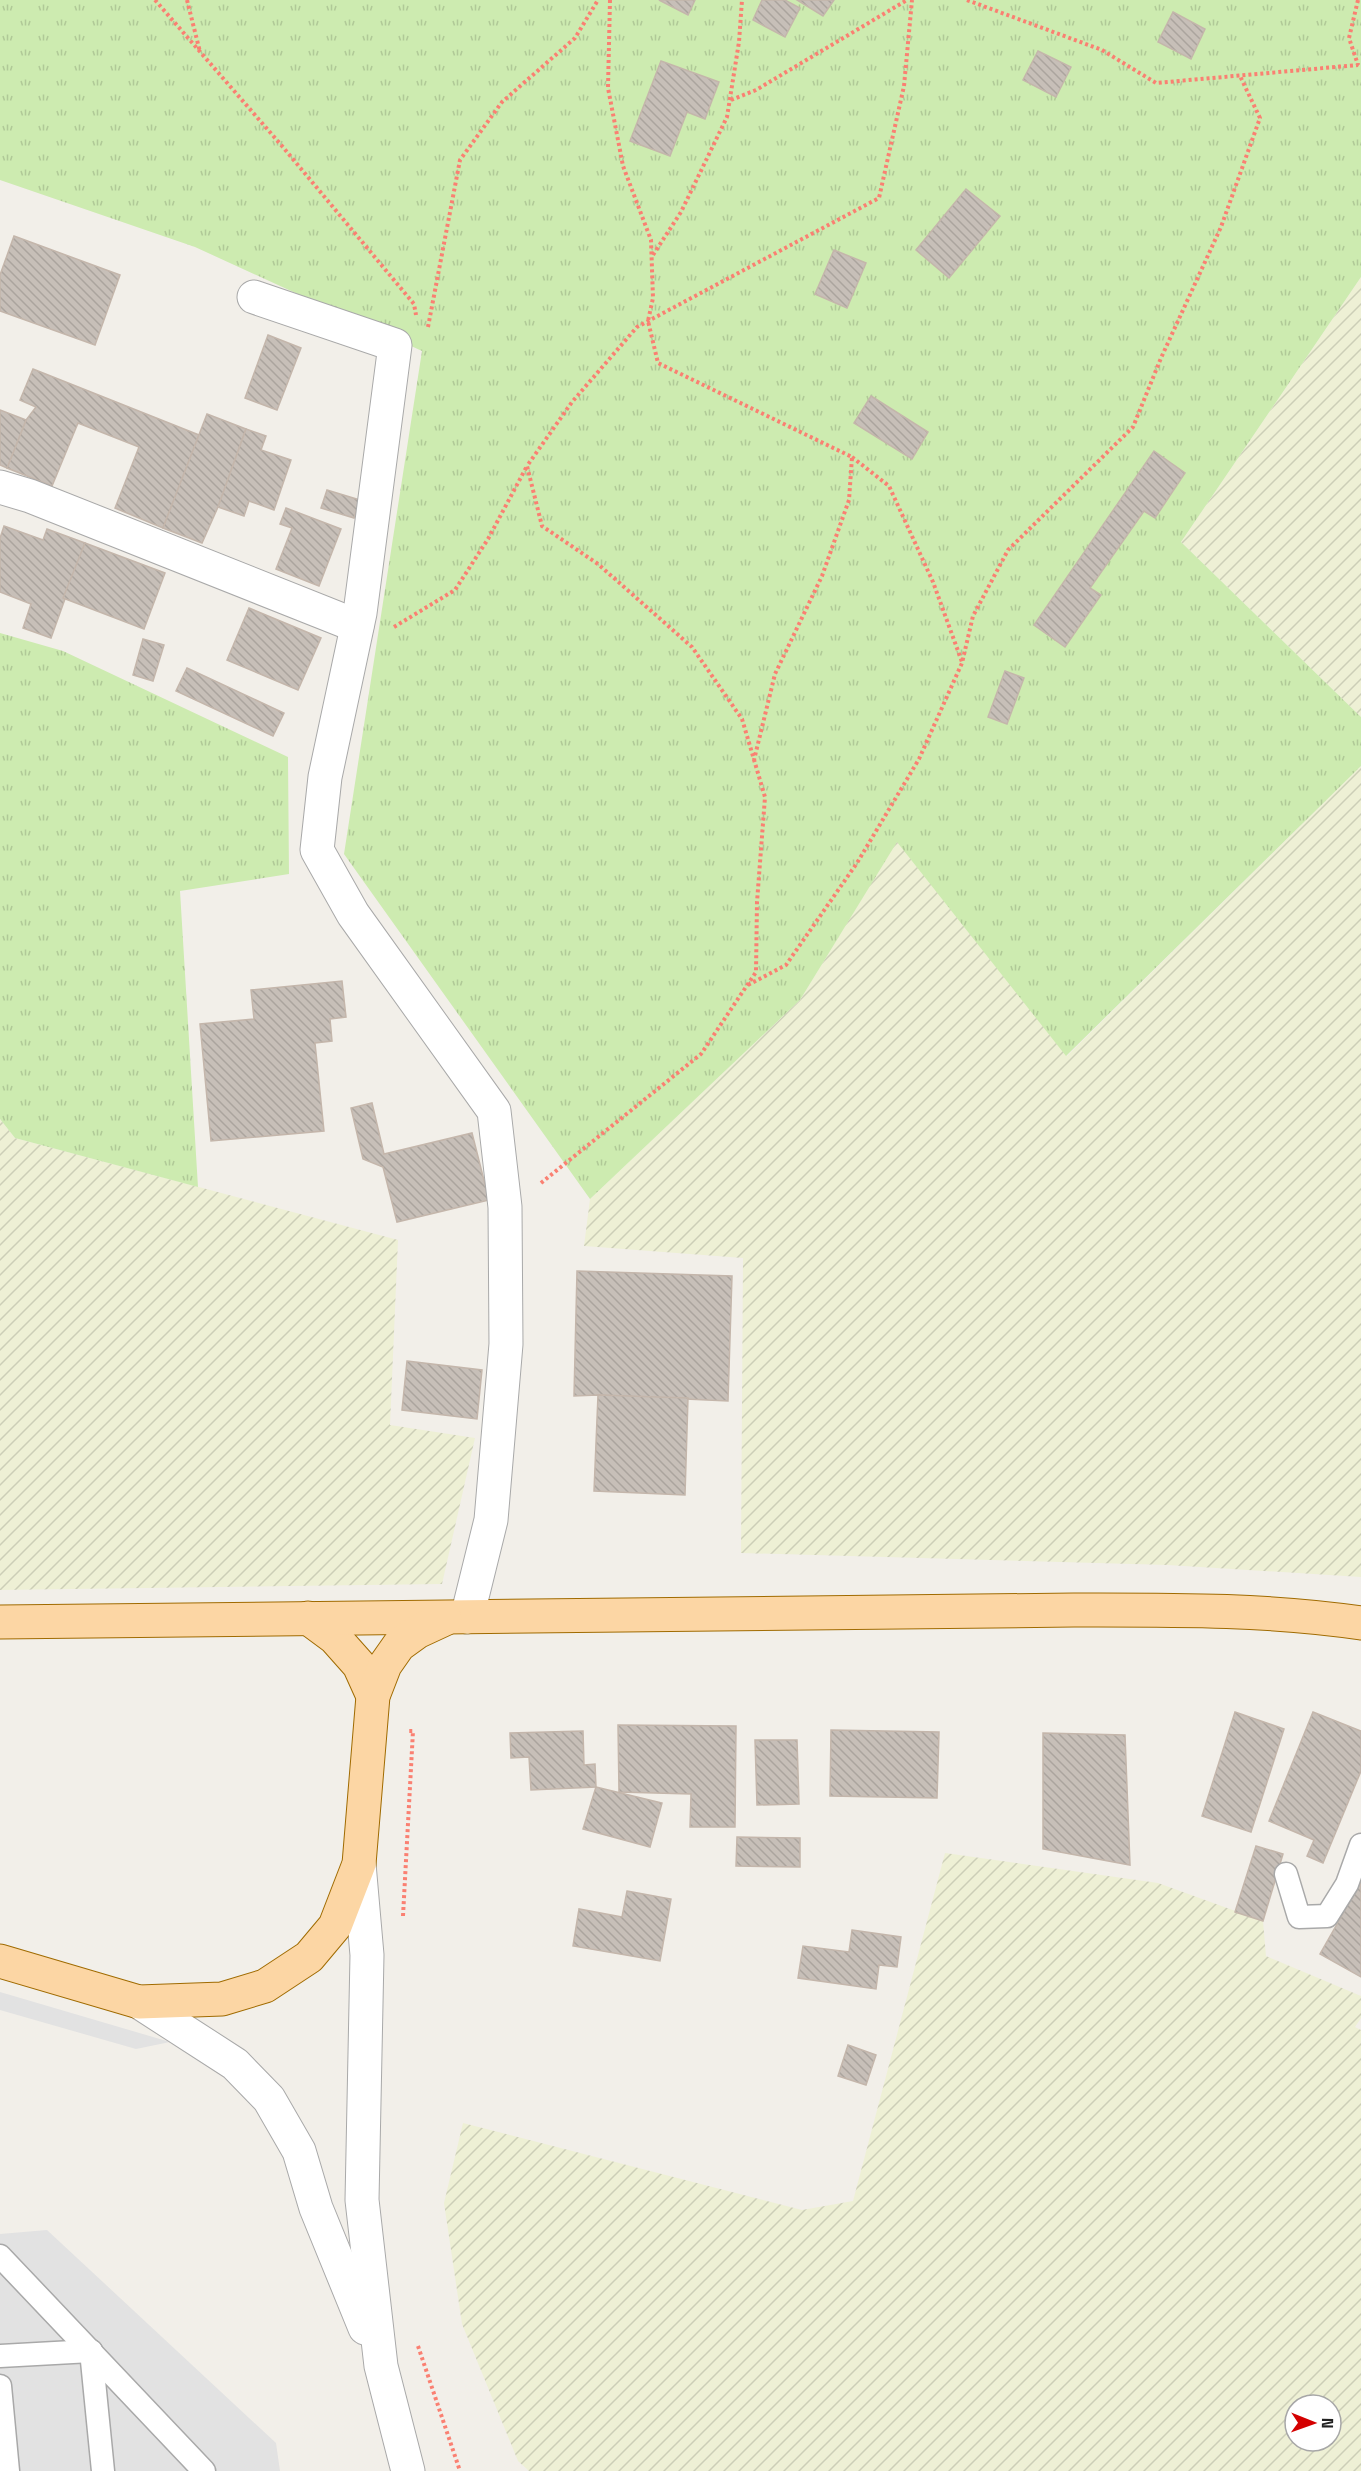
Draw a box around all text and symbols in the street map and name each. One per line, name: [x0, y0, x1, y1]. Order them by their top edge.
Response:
north arrow: [1283, 2393, 1343, 2453]
text: N: [1317, 2418, 1338, 2429]

